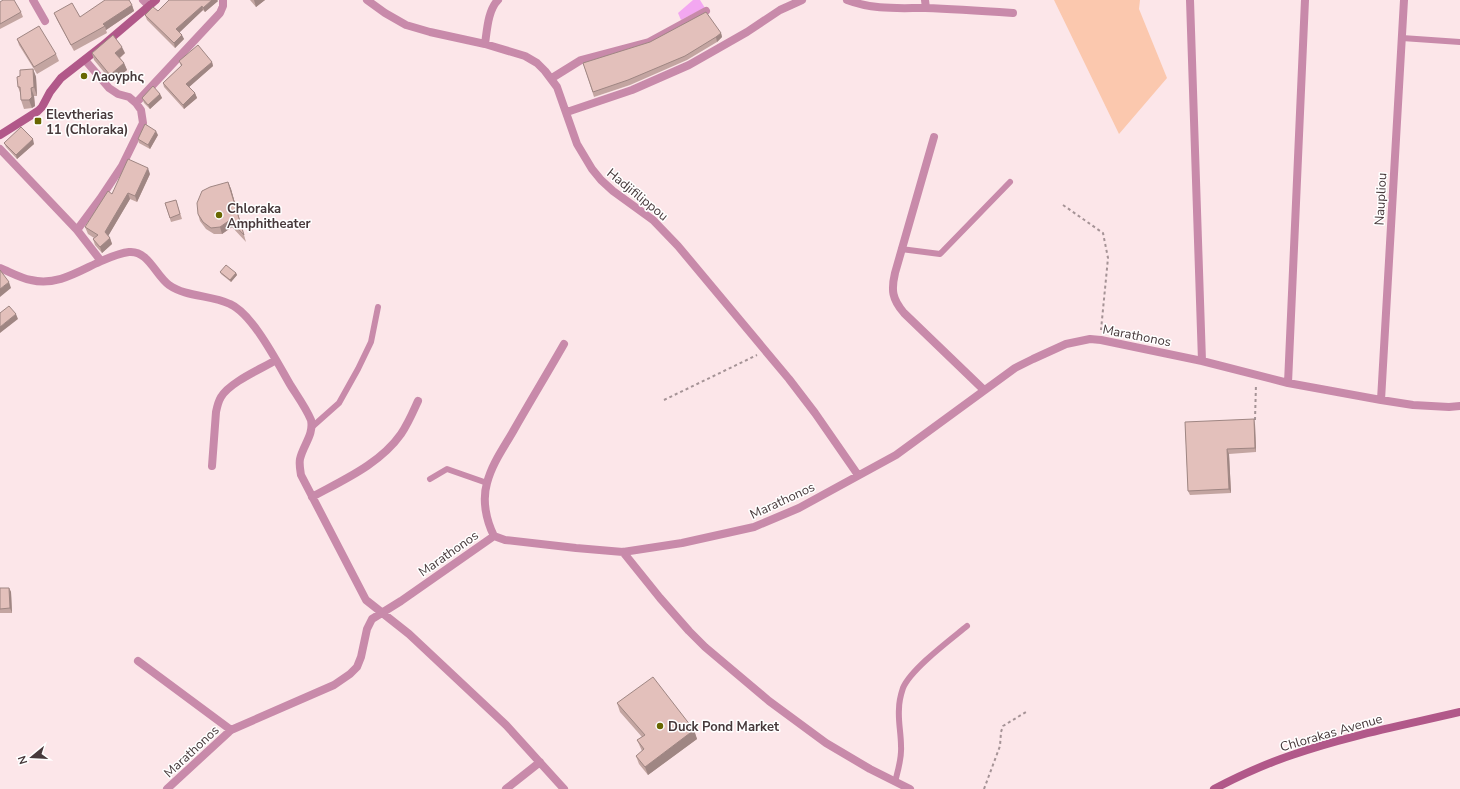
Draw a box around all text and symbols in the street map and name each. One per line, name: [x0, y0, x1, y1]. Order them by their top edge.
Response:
place label: Λaoyphς: [92, 68, 144, 86]
marker: Λaoyphς: [79, 71, 89, 81]
place label: Elevtherias 11 (Chloraka): [46, 106, 128, 139]
marker: Elevtherias 11 (Chloraka): [33, 116, 43, 126]
street label: Hadjifilippou: [603, 164, 672, 225]
street label: Naupliou: [1371, 172, 1391, 226]
place label: Chloraka Amphitheater: [227, 200, 312, 233]
marker: Chloraka Amphitheater: [214, 210, 224, 220]
street label: Marathonos: [1101, 321, 1173, 351]
street label: Marathonos: [747, 478, 818, 524]
street label: Marathonos: [415, 527, 482, 581]
street label: Chlorakas Avenue: [1278, 710, 1385, 756]
place label: Duck Pond Market: [668, 718, 780, 736]
street label: Marathonos: [160, 721, 223, 782]
marker: Duck Pond Market: [655, 721, 665, 731]
north arrow: [12, 737, 52, 777]
text: N: [15, 754, 31, 766]

